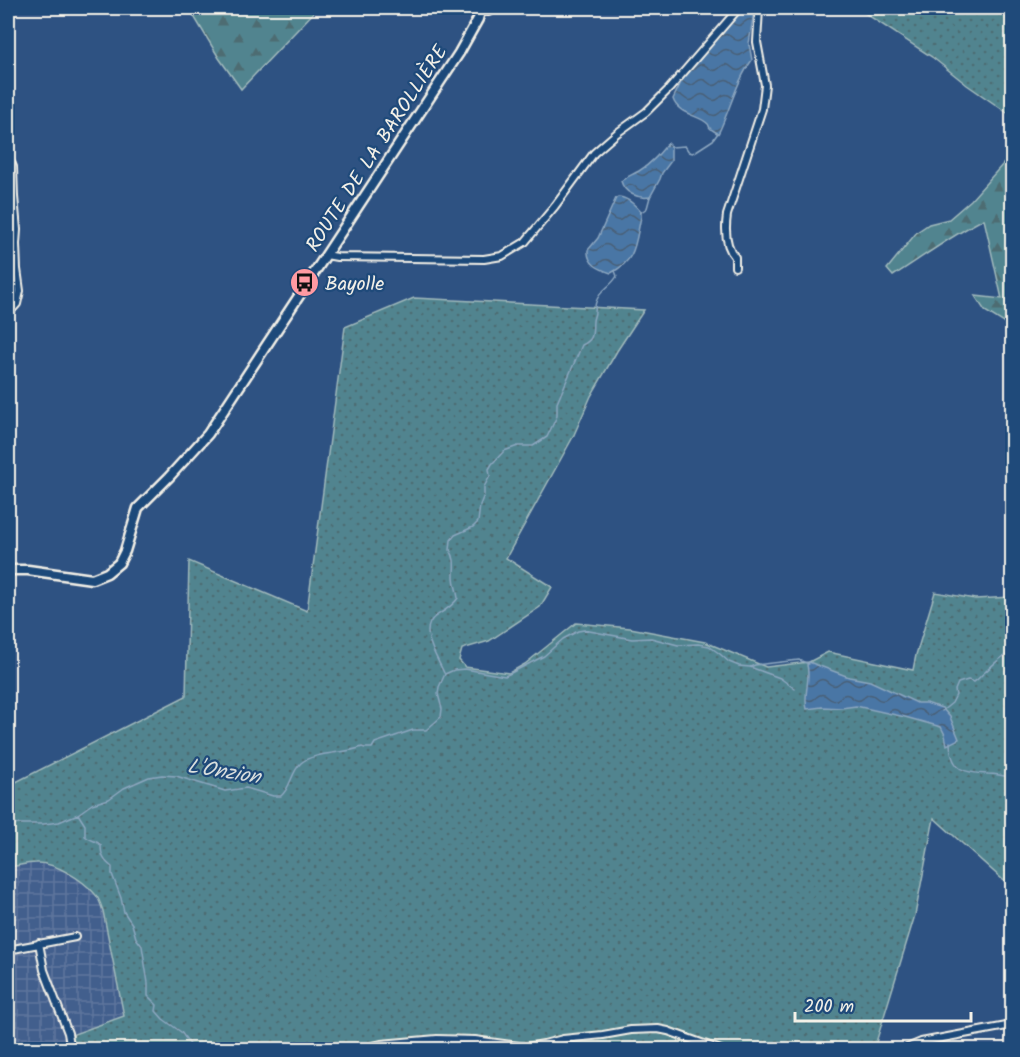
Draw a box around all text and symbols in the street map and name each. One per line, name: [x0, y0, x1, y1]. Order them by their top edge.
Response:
street label: ROUTE DE LA BAROLLIÈRE: [298, 38, 458, 259]
bus stop icon: Bayolle: [288, 267, 320, 299]
place label: Bayolle: [325, 269, 384, 301]
water label: L'Onzion: [185, 750, 264, 795]
scale bar: [795, 985, 970, 1023]
text: 200 m: [804, 993, 854, 1022]

